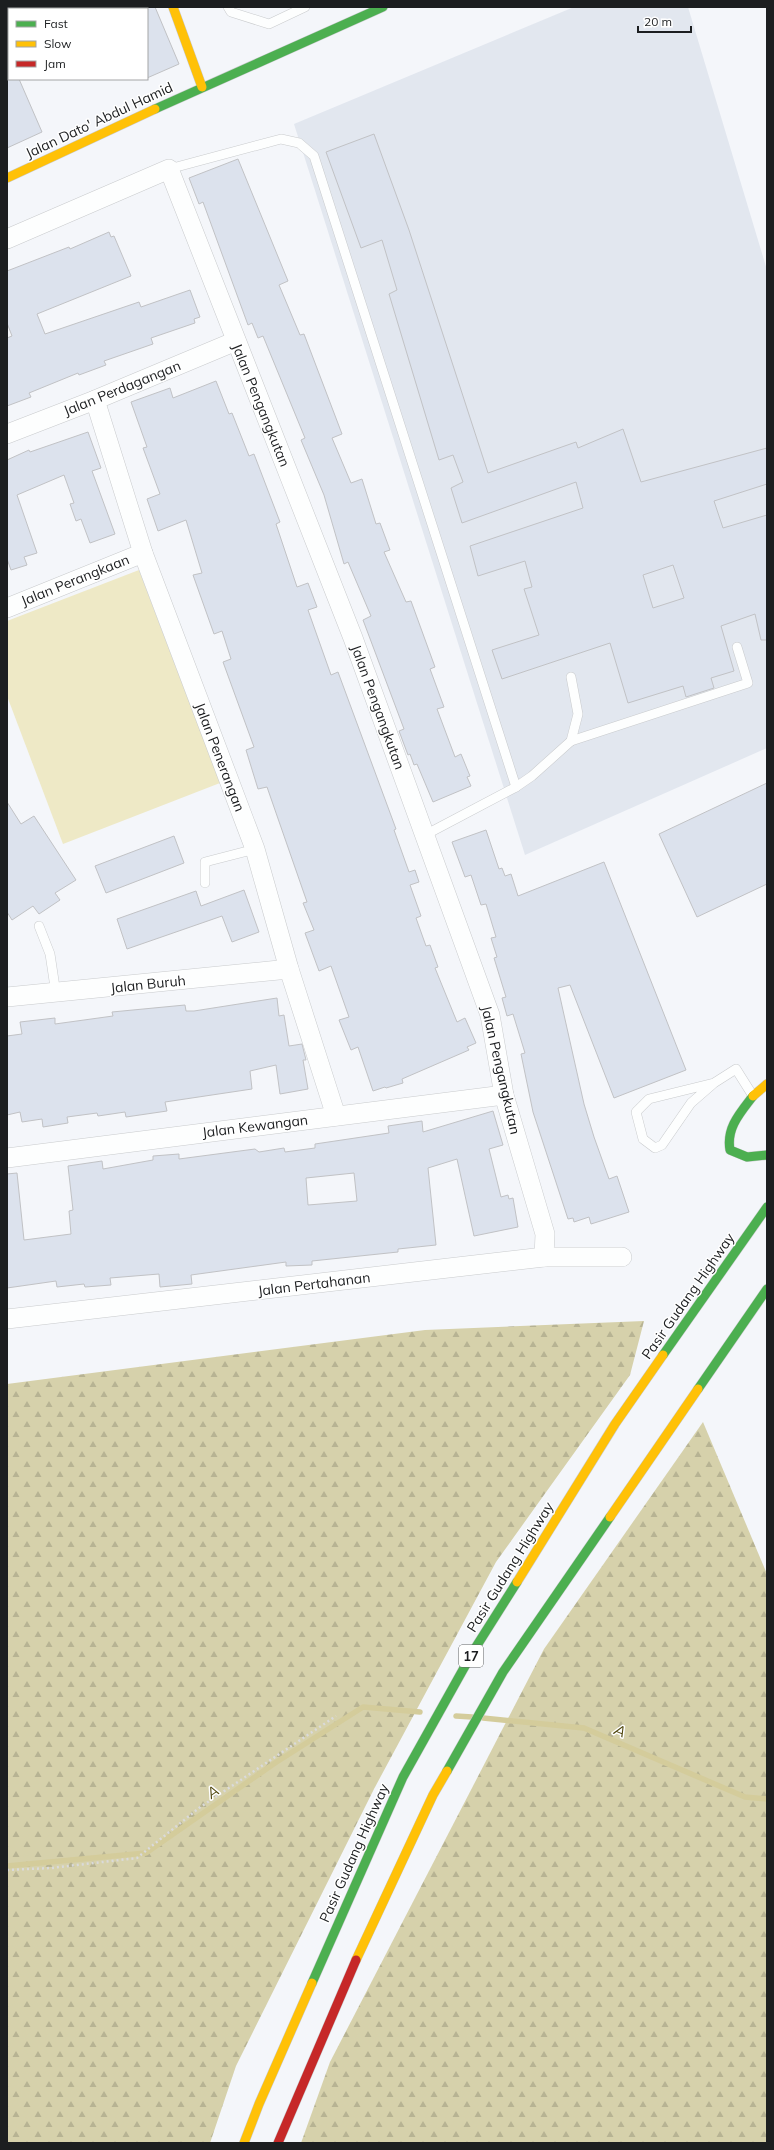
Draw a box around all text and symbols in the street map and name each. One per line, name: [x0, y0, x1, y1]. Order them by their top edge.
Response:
legend: [8, 8, 148, 80]
scale bar: [638, 8, 691, 34]
text: 20 m: [644, 14, 672, 29]
text: Fast: [44, 16, 68, 31]
text: Slow: [44, 36, 72, 51]
text: Jam: [44, 56, 66, 71]
street label: Jalan Dato' Abdul Hamid: [23, 78, 175, 162]
street label: Jalan Pengangkutan: [228, 341, 294, 469]
street label: Jalan Perdagangan: [61, 356, 183, 420]
street label: Jalan Perangkaan: [18, 550, 132, 610]
street label: Jalan Pengangkutan: [347, 642, 409, 772]
street label: Jalan Penerangan: [191, 700, 249, 814]
street label: Jalan Buruh: [109, 971, 187, 997]
street label: Jalan Pengangkutan: [477, 1004, 525, 1136]
street label: Jalan Kewangan: [201, 1111, 309, 1141]
street label: Pasir Gudang Highway: [638, 1229, 739, 1363]
street label: Jalan Pertahanan: [257, 1268, 371, 1300]
street label: Pasir Gudang Highway: [463, 1498, 558, 1635]
road number: 17: [459, 1645, 483, 1667]
water label: A: [610, 1719, 629, 1741]
street label: Pasir Gudang Highway: [315, 1780, 393, 1925]
water label: A: [202, 1781, 223, 1803]

